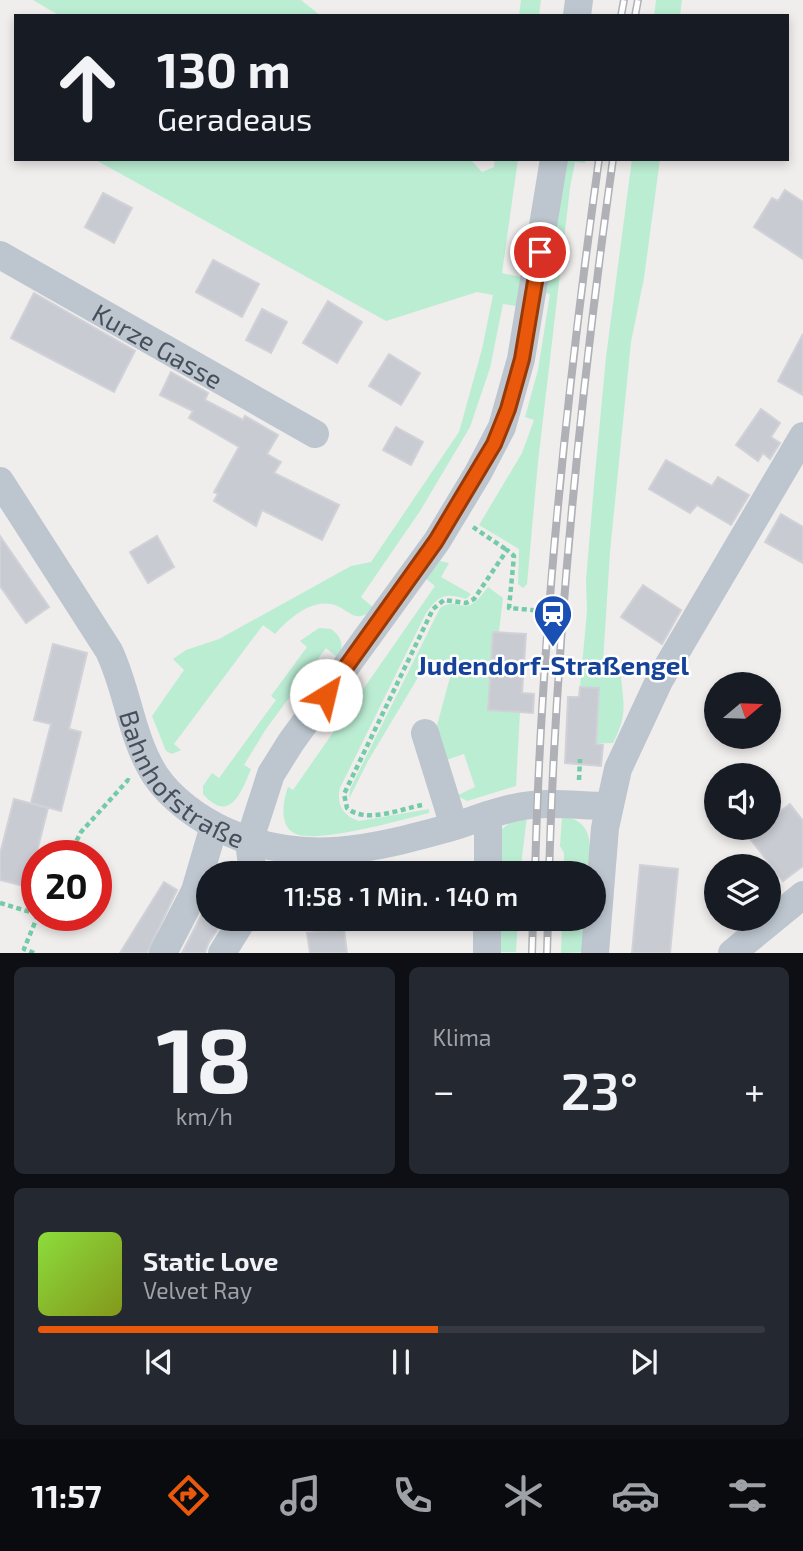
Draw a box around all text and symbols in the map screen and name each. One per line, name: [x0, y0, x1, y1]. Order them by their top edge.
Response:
text: 130 m: [157, 39, 291, 98]
icon: ahead: [42, 42, 133, 133]
text: Geradeaus: [157, 99, 312, 137]
pin: [510, 222, 570, 282]
icon: arrive: [521, 233, 559, 271]
street label: Kurze Gasse: [88, 296, 229, 394]
station icon: Judendorf-Straßengel: [532, 593, 574, 648]
place label: Judendorf-Straßengel: [417, 649, 689, 680]
position arrow: [289, 658, 363, 732]
north arrow: [704, 672, 780, 749]
map controls: [704, 672, 781, 931]
street label: Bahnhofstraße: [114, 706, 249, 853]
button: sound: [704, 763, 781, 840]
speed limit sign: 20: [21, 840, 112, 931]
button: layers: [704, 854, 781, 931]
text: 11:58 · 1 Min. · 140 m: [284, 880, 518, 911]
text: 18: [156, 1002, 252, 1111]
text: Klima: [433, 1023, 491, 1051]
text: 23°: [561, 1058, 638, 1120]
text: −: [433, 1067, 455, 1113]
text: +: [744, 1067, 765, 1113]
text: km/h: [176, 1102, 233, 1130]
text: Static Love: [143, 1245, 279, 1276]
text: Velvet Ray: [143, 1276, 252, 1304]
icon: previous: [140, 1343, 178, 1381]
icon: pause: [382, 1343, 420, 1381]
icon: next: [625, 1343, 663, 1381]
icon: directions: [164, 1471, 213, 1520]
icon: music: [276, 1471, 325, 1520]
icon: phone: [388, 1471, 437, 1520]
icon: climate: [499, 1471, 548, 1520]
icon: car: [611, 1471, 660, 1520]
icon: filters: [723, 1471, 772, 1520]
text: 11:57: [31, 1476, 102, 1514]

